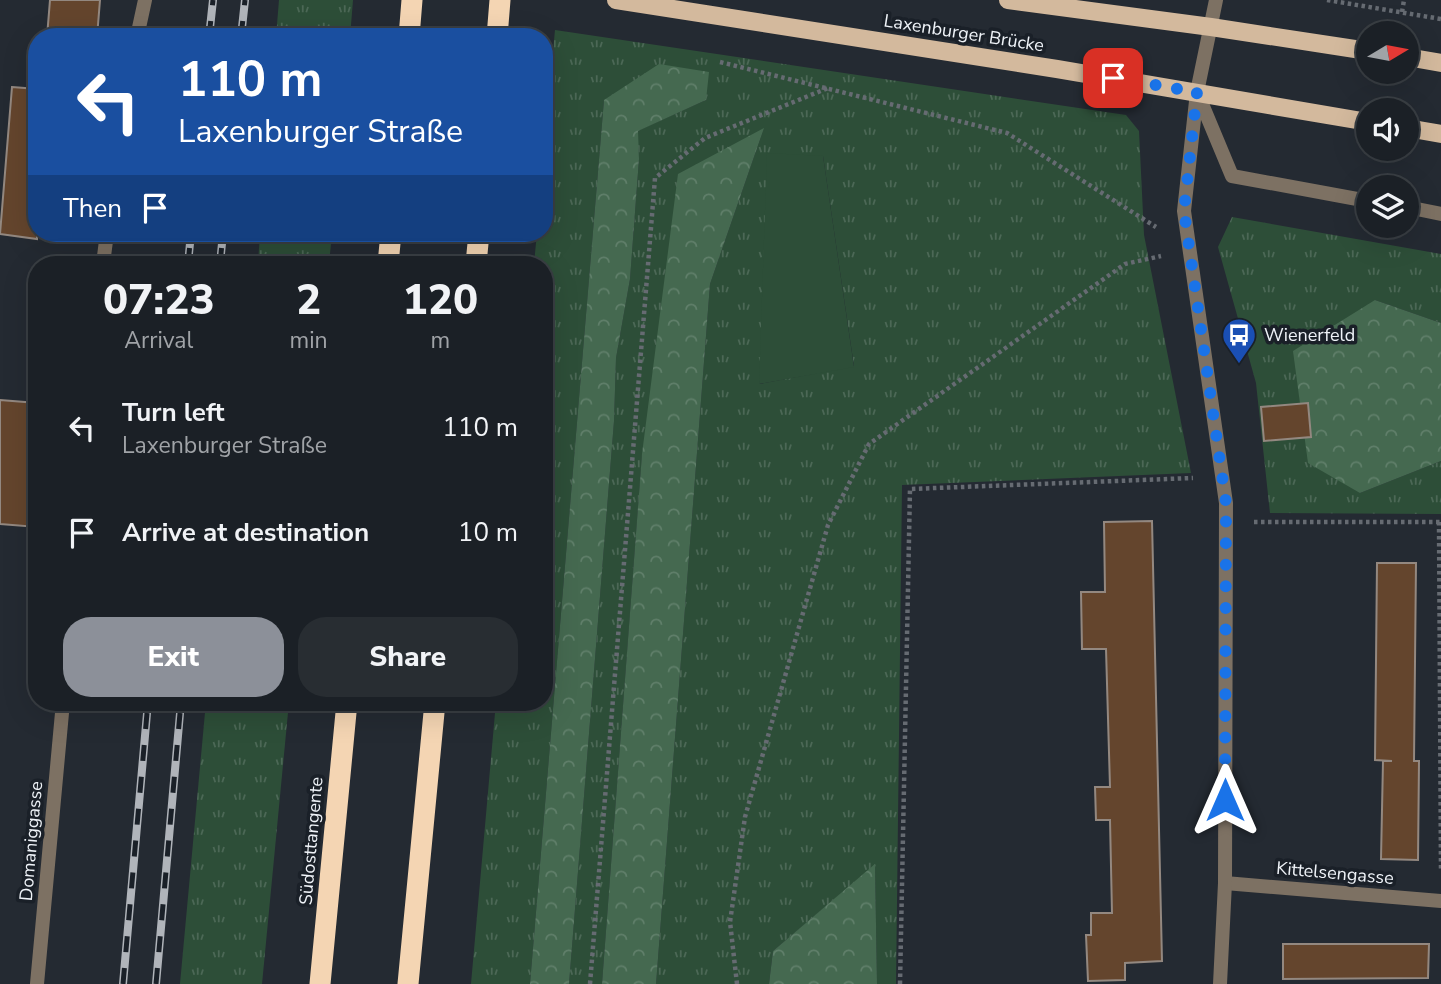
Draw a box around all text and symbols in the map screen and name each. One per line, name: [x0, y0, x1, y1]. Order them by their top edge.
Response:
street label: Laxenburger Brücke: [882, 8, 1046, 58]
north arrow: [1356, 21, 1419, 84]
map controls: [1356, 21, 1419, 238]
text: 110 m: [178, 46, 322, 113]
pin: [1083, 48, 1143, 108]
icon: left: [63, 56, 154, 147]
icon: arrive: [1094, 59, 1132, 97]
button: sound: [1356, 98, 1419, 161]
text: Laxenburger Straße: [178, 110, 463, 153]
button: layers: [1356, 175, 1419, 238]
icon: arrive: [136, 189, 174, 227]
text: Then: [63, 191, 122, 226]
text: 07:23: [103, 272, 215, 329]
text: 2: [296, 272, 321, 329]
text: 120: [403, 272, 478, 329]
bus stop icon: Wienerfeld: [1220, 316, 1258, 365]
place label: Wienerfeld: [1264, 323, 1355, 347]
text: Arrival: [124, 325, 193, 356]
text: min: [290, 325, 328, 356]
text: m: [430, 325, 450, 356]
text: Turn left: [122, 395, 225, 430]
icon: left: [63, 409, 101, 447]
text: 110 m: [442, 410, 518, 445]
text: Laxenburger Straße: [122, 430, 327, 461]
icon: arrive: [63, 514, 101, 552]
text: Arrive at destination: [122, 515, 369, 550]
text: 10 m: [458, 515, 518, 550]
button: Exit: [63, 617, 284, 697]
button: Share: [298, 617, 518, 697]
position arrow: [1188, 763, 1262, 837]
street label: Südosttangente: [293, 776, 329, 906]
street label: Domaniggasse: [14, 780, 48, 902]
street label: Kittelsengasse: [1275, 856, 1395, 890]

